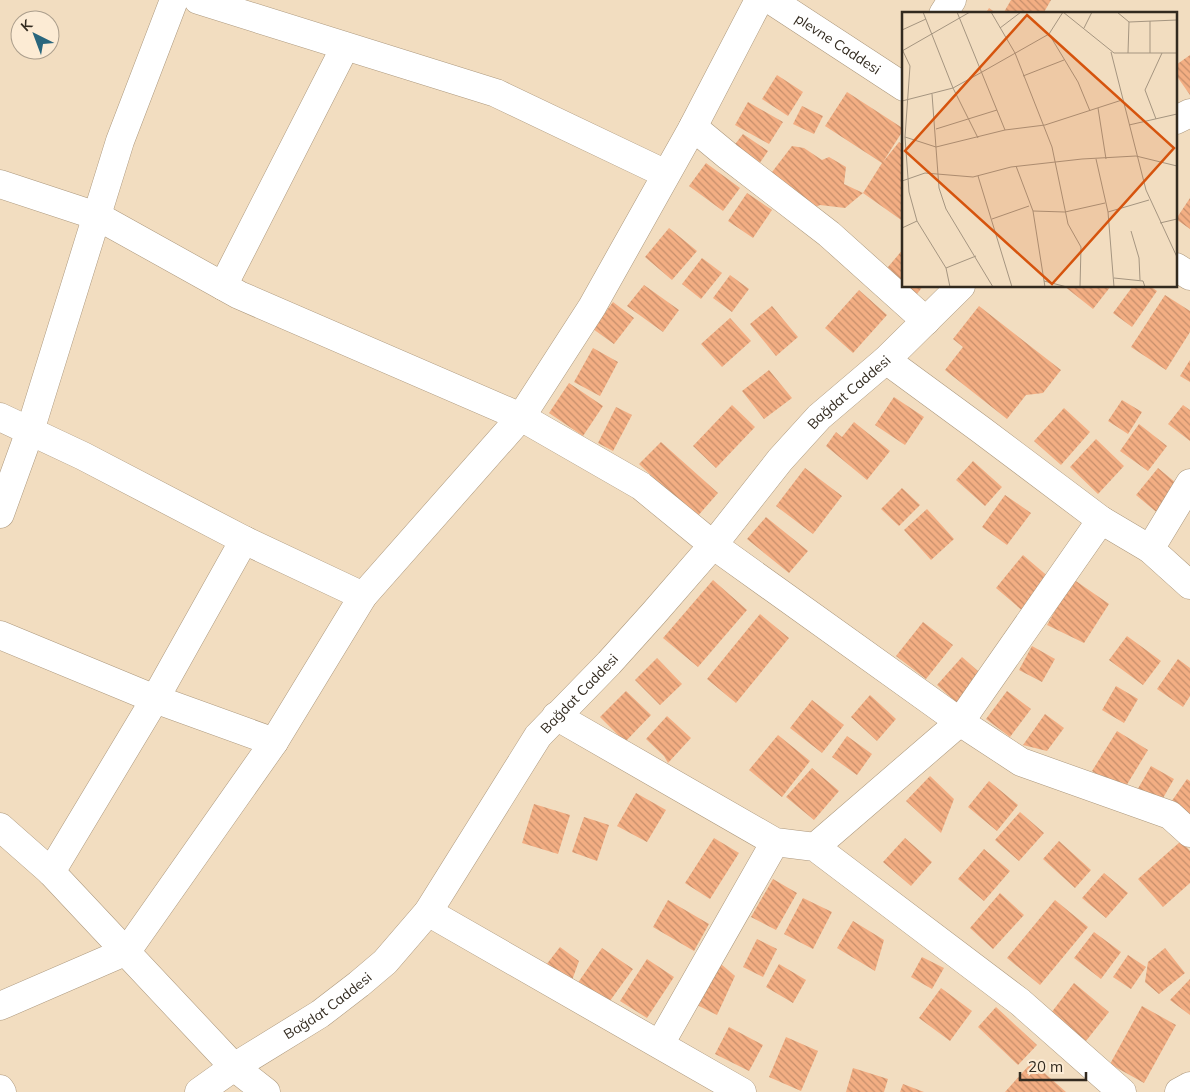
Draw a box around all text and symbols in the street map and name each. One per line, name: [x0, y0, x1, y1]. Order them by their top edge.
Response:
street label: plevne Caddesi: [792, 9, 884, 78]
north arrow: [10, 10, 60, 60]
inset map: [902, 12, 1178, 288]
text: K: [17, 15, 36, 35]
street label: Bağdat Caddesi: [803, 352, 894, 433]
street label: Bağdat Caddesi: [536, 650, 622, 737]
street label: Bağdat Caddesi: [280, 968, 375, 1043]
scale bar: [1020, 1050, 1086, 1082]
text: 20 m: [1028, 1057, 1063, 1076]

